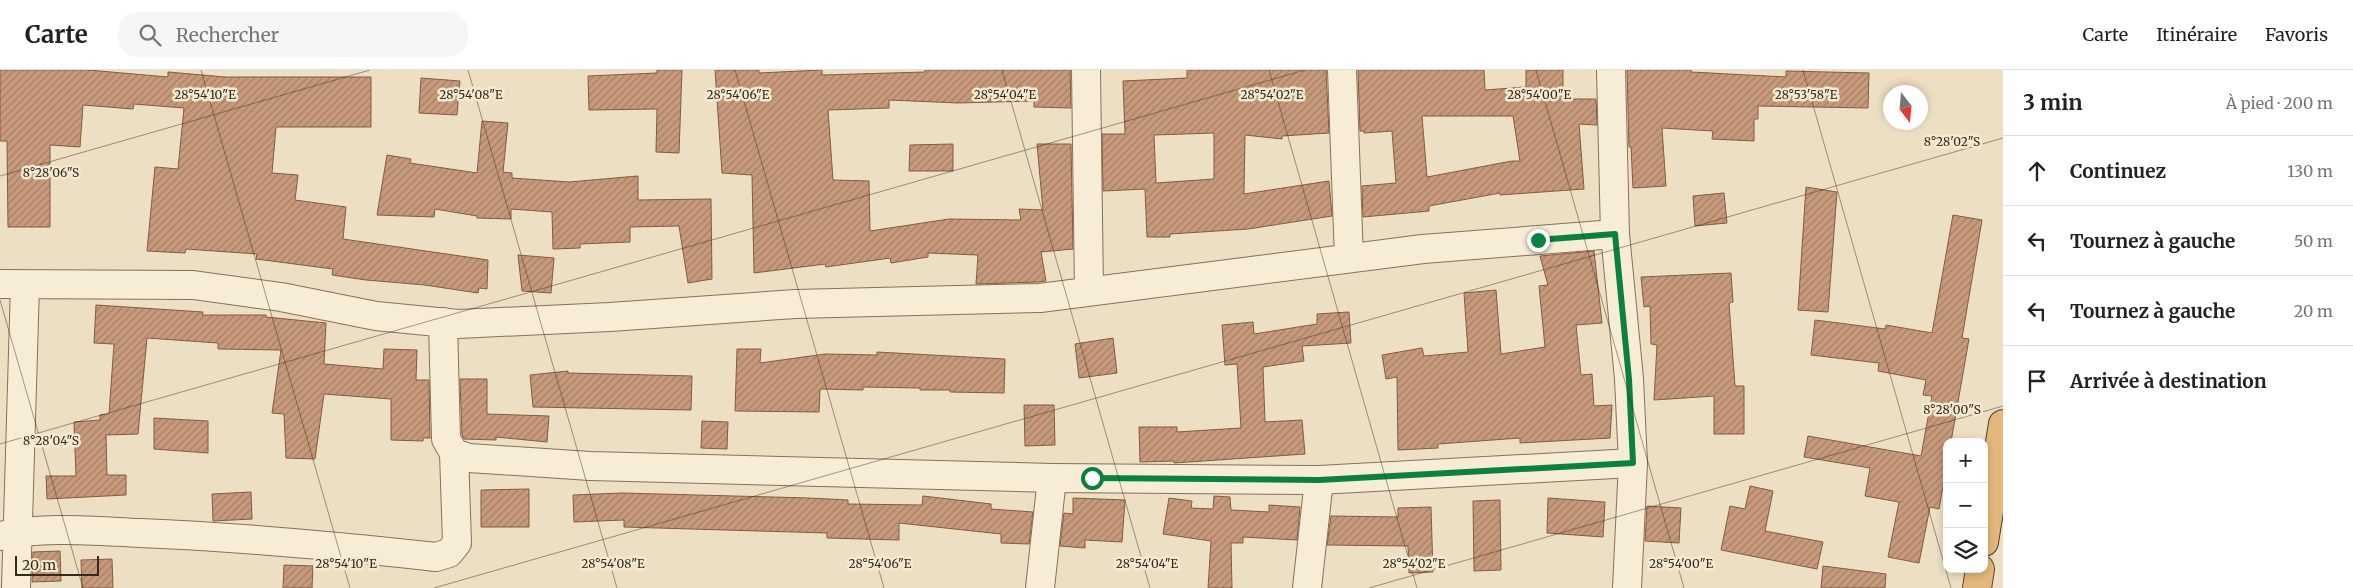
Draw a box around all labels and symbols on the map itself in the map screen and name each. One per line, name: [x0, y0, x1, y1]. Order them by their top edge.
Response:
north arrow: [1883, 85, 1928, 130]
text: 28°54'10"E: [174, 87, 236, 102]
text: 28°54'08"E: [439, 87, 503, 102]
text: 28°54'06"E: [707, 87, 770, 102]
text: 28°54'04"E: [974, 87, 1037, 102]
text: 28°54'02"E: [1241, 87, 1304, 102]
text: 28°54'00"E: [1507, 87, 1571, 102]
text: 28°53'58"E: [1775, 87, 1838, 102]
text: 8°28'02"S: [1924, 134, 1980, 149]
text: 8°28'06"S: [23, 165, 79, 180]
route end: [1527, 229, 1550, 252]
text: 8°28'00"S: [1923, 402, 1981, 417]
text: 8°28'04"S: [23, 433, 79, 448]
route start: [1081, 467, 1104, 490]
scale bar: [15, 553, 99, 576]
text: 28°54'10"E: [315, 556, 377, 571]
text: 28°54'08"E: [581, 556, 645, 571]
text: 28°54'06"E: [849, 556, 912, 571]
text: 28°54'04"E: [1116, 556, 1179, 571]
text: 28°54'02"E: [1383, 556, 1446, 571]
text: 28°54'00"E: [1649, 556, 1713, 571]

